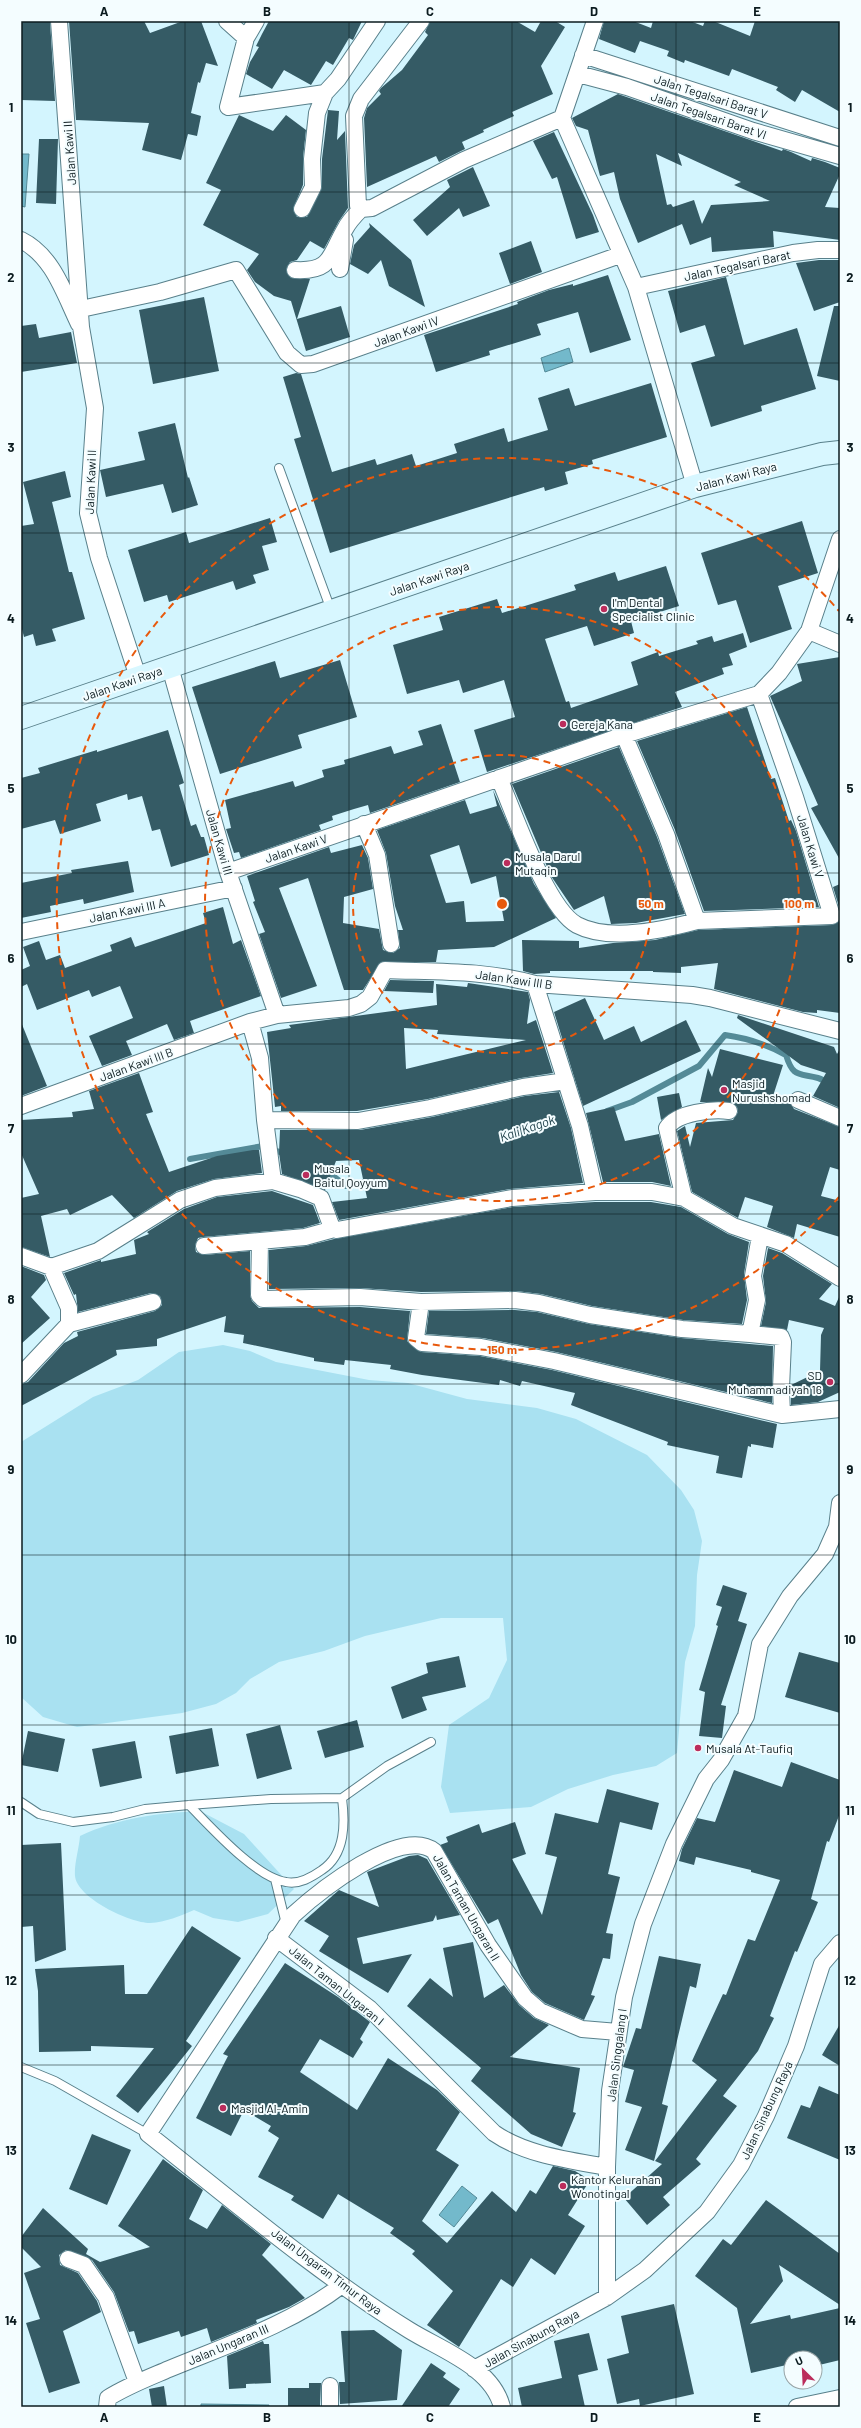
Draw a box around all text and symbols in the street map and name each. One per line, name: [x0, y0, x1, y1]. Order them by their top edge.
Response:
text: A: [100, 3, 109, 19]
text: B: [263, 3, 271, 19]
text: C: [426, 3, 434, 19]
text: D: [590, 3, 598, 19]
text: E: [753, 3, 761, 19]
street label: Jalan Tegalsari Barat V: [653, 71, 769, 121]
street label: Jalan Tegalsari Barat VI: [649, 89, 769, 141]
text: 1: [9, 99, 13, 115]
text: 1: [848, 99, 852, 115]
street label: Jalan Kawi II: [60, 120, 78, 186]
street label: Jalan Tegalsari Barat: [682, 247, 792, 283]
text: 2: [7, 269, 15, 285]
text: 2: [846, 269, 854, 285]
street label: Jalan Kawi IV: [371, 313, 441, 349]
text: 3: [7, 439, 15, 455]
text: 3: [846, 439, 854, 455]
street label: Jalan Kawi II: [82, 450, 98, 514]
street label: Jalan Kawi Raya: [694, 458, 778, 494]
street label: Jalan Kawi Raya: [387, 558, 471, 598]
place label: I'm Dental Specialist Clinic: [612, 595, 695, 623]
marker: I'm Dental Specialist Clinic: [599, 604, 609, 614]
text: 4: [7, 610, 15, 626]
text: 4: [846, 610, 854, 626]
street label: Jalan Kawi Raya: [80, 663, 164, 703]
place label: Gereja Kana: [571, 717, 633, 731]
marker: Gereja Kana: [558, 719, 568, 729]
text: 5: [7, 780, 15, 796]
text: 5: [846, 780, 854, 796]
street label: Jalan Kawi III: [204, 808, 236, 876]
street label: Jalan Kawi V: [795, 813, 827, 879]
street label: Jalan Kawi V: [263, 831, 329, 865]
place label: Musala Darul Mutaqin: [515, 849, 580, 877]
marker: Musala Darul Mutaqin: [502, 858, 512, 868]
street label: Jalan Kawi III A: [88, 895, 166, 925]
text: 50 m: [638, 896, 664, 910]
text: 100 m: [784, 896, 814, 910]
centre of rings: [495, 897, 509, 911]
text: 6: [8, 950, 15, 966]
text: 6: [847, 950, 854, 966]
street label: Jalan Kawi III B: [475, 967, 553, 991]
street label: Jalan Kawi III B: [97, 1044, 175, 1084]
place label: Masjid Nurushshomad: [732, 1076, 811, 1104]
marker: Masjid Nurushshomad: [719, 1085, 729, 1095]
water label: Kali Kagok: [497, 1111, 557, 1145]
text: 7: [8, 1120, 15, 1136]
text: 7: [847, 1120, 854, 1136]
place label: Musala Baitul Qoyyum: [314, 1161, 387, 1189]
marker: Musala Baitul Qoyyum: [301, 1170, 311, 1180]
text: 8: [7, 1291, 15, 1307]
text: 8: [846, 1291, 854, 1307]
text: 150 m: [487, 1342, 517, 1356]
place label: SD Muhammadiyah 16: [728, 1368, 822, 1396]
marker: SD Muhammadiyah 16: [825, 1377, 835, 1387]
text: 9: [8, 1461, 15, 1477]
text: 9: [847, 1461, 854, 1477]
text: 10: [5, 1631, 17, 1647]
text: 10: [844, 1631, 856, 1647]
place label: Musala At-Taufiq: [706, 1741, 793, 1755]
marker: Musala At-Taufiq: [693, 1743, 703, 1753]
text: 11: [6, 1802, 16, 1818]
text: 11: [845, 1802, 855, 1818]
street label: Jalan Taman Ungaran II: [431, 1851, 503, 1963]
street label: Jalan Taman Ungaran I: [287, 1942, 387, 2028]
text: 12: [5, 1972, 17, 1988]
text: 12: [844, 1972, 856, 1988]
street label: Jalan Singgalang I: [603, 2008, 629, 2102]
street label: Jalan Sinabung Raya: [737, 2059, 795, 2161]
place label: Masjid Al-Amin: [231, 2101, 308, 2115]
marker: Masjid Al-Amin: [218, 2103, 228, 2113]
text: 13: [5, 2142, 17, 2158]
text: 13: [844, 2142, 856, 2158]
place label: Kantor Kelurahan Wonotingal: [571, 2172, 661, 2200]
marker: Kantor Kelurahan Wonotingal: [558, 2181, 568, 2191]
street label: Jalan Ungaran Timur Raya: [269, 2225, 385, 2317]
street label: Jalan Sinabung Raya: [481, 2306, 581, 2370]
text: 14: [5, 2312, 17, 2328]
text: 14: [844, 2312, 856, 2328]
street label: Jalan Ungaran III: [186, 2321, 270, 2367]
north arrow: [783, 2350, 823, 2390]
text: U: [793, 2353, 805, 2368]
text: A: [100, 2409, 109, 2425]
text: B: [263, 2409, 271, 2425]
text: C: [426, 2409, 434, 2425]
text: D: [590, 2409, 598, 2425]
text: E: [753, 2409, 761, 2425]

